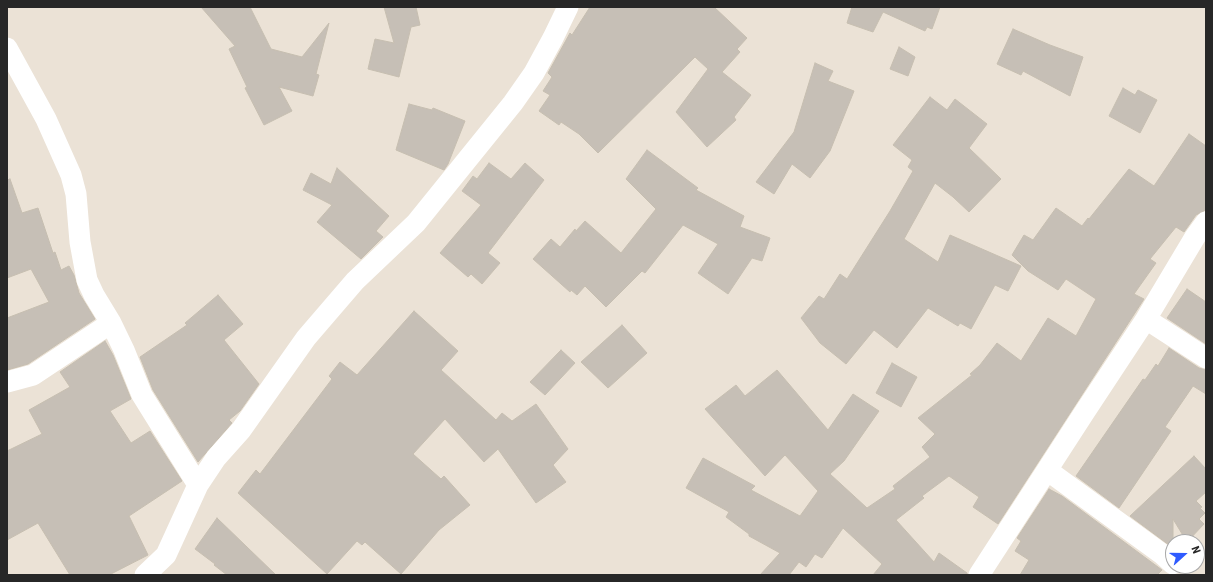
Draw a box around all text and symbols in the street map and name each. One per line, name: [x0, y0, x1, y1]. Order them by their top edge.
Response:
north arrow: [1165, 534, 1205, 574]
text: N: [1188, 544, 1203, 555]

